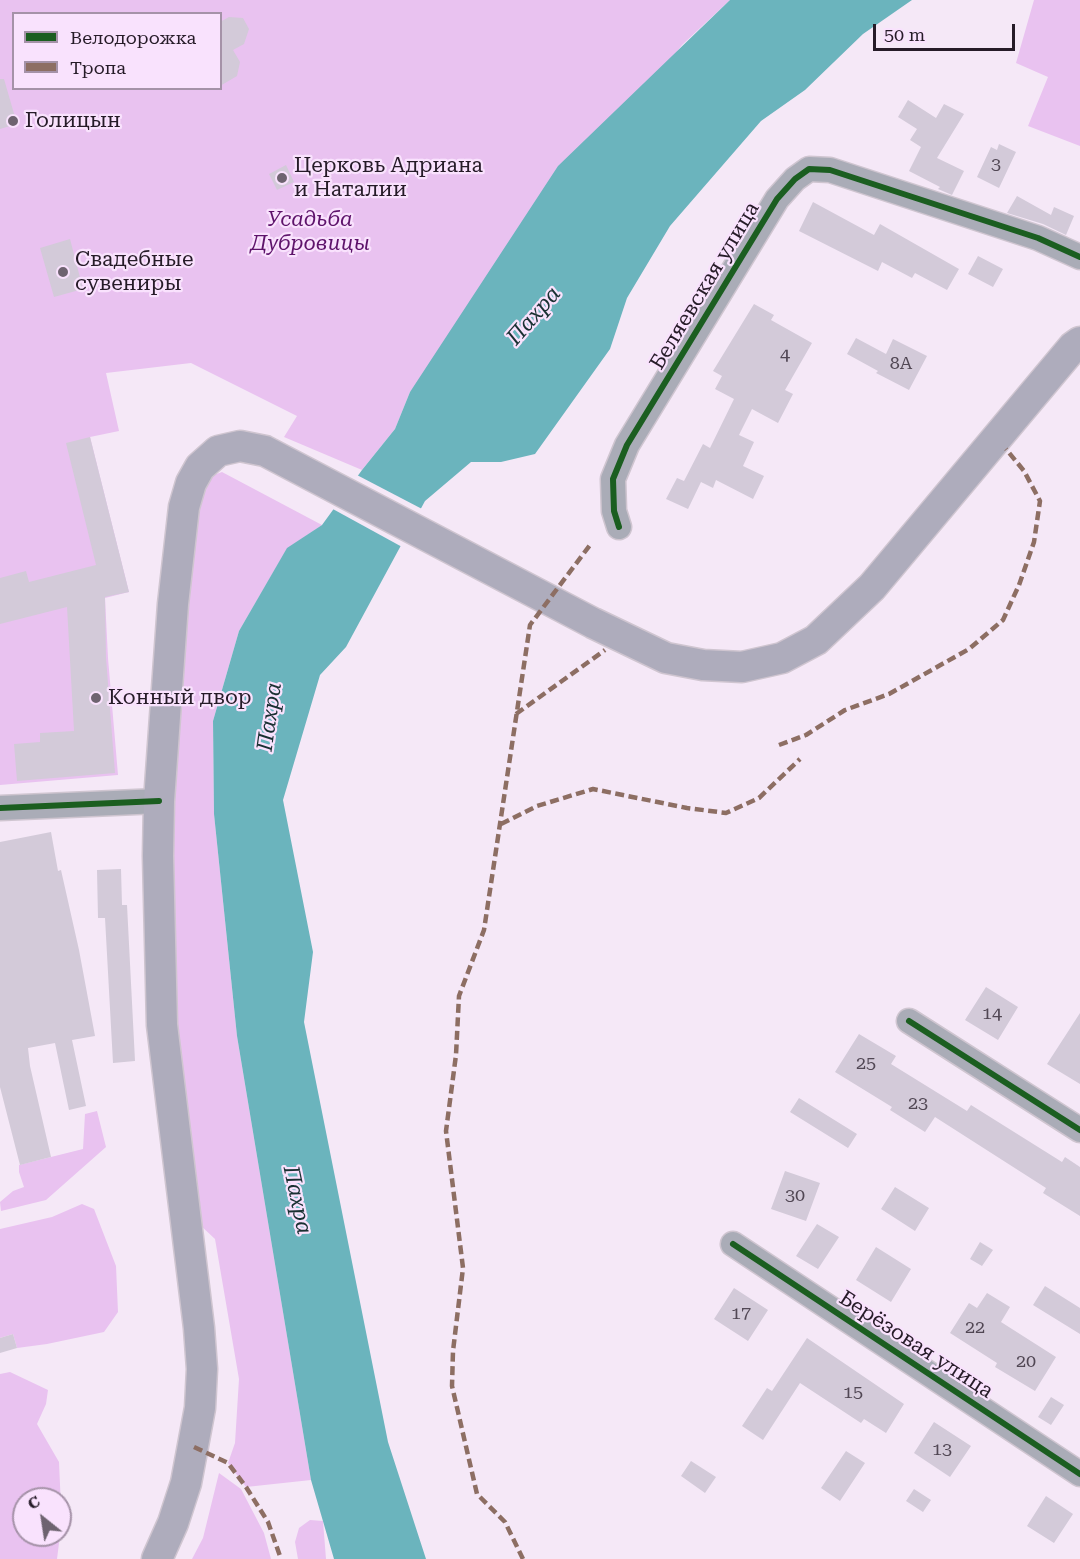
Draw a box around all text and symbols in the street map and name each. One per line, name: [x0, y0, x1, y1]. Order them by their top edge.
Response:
legend: [12, 12, 222, 90]
scale bar: [876, 12, 1018, 50]
text: 50 m: [884, 24, 925, 45]
text: Велодорожка: [70, 27, 196, 48]
text: Тропа: [70, 57, 126, 78]
place label: Голицын: [25, 108, 121, 134]
marker: Голицын: [6, 114, 20, 128]
place label: Церковь Адриана и Наталии: [294, 153, 483, 203]
house number: 3: [991, 154, 1001, 176]
marker: Церковь Адриана и Наталии: [275, 171, 289, 185]
street label: Беляевская улица: [645, 198, 765, 374]
park label: Усадьба Дубровицы: [250, 207, 370, 257]
place label: Свадебные сувениры: [75, 247, 193, 297]
marker: Свадебные сувениры: [56, 265, 70, 279]
water label: Пахра: [501, 281, 567, 351]
house number: 4: [780, 344, 790, 366]
house number: 8А: [890, 353, 912, 375]
water label: Пахра: [252, 681, 288, 753]
place label: Конный двор: [108, 685, 252, 711]
marker: Конный двор: [89, 691, 103, 705]
house number: 14: [982, 1003, 1002, 1025]
house number: 25: [856, 1053, 876, 1075]
house number: 23: [908, 1093, 928, 1115]
water label: Пахра: [277, 1163, 317, 1237]
house number: 30: [785, 1185, 805, 1207]
street label: Берёзовая улица: [834, 1286, 998, 1404]
house number: 17: [731, 1303, 751, 1325]
house number: 22: [965, 1317, 985, 1339]
house number: 20: [1016, 1351, 1036, 1373]
house number: 15: [843, 1382, 863, 1404]
house number: 13: [932, 1439, 952, 1461]
north arrow: [12, 1487, 72, 1547]
text: С: [24, 1492, 43, 1514]

